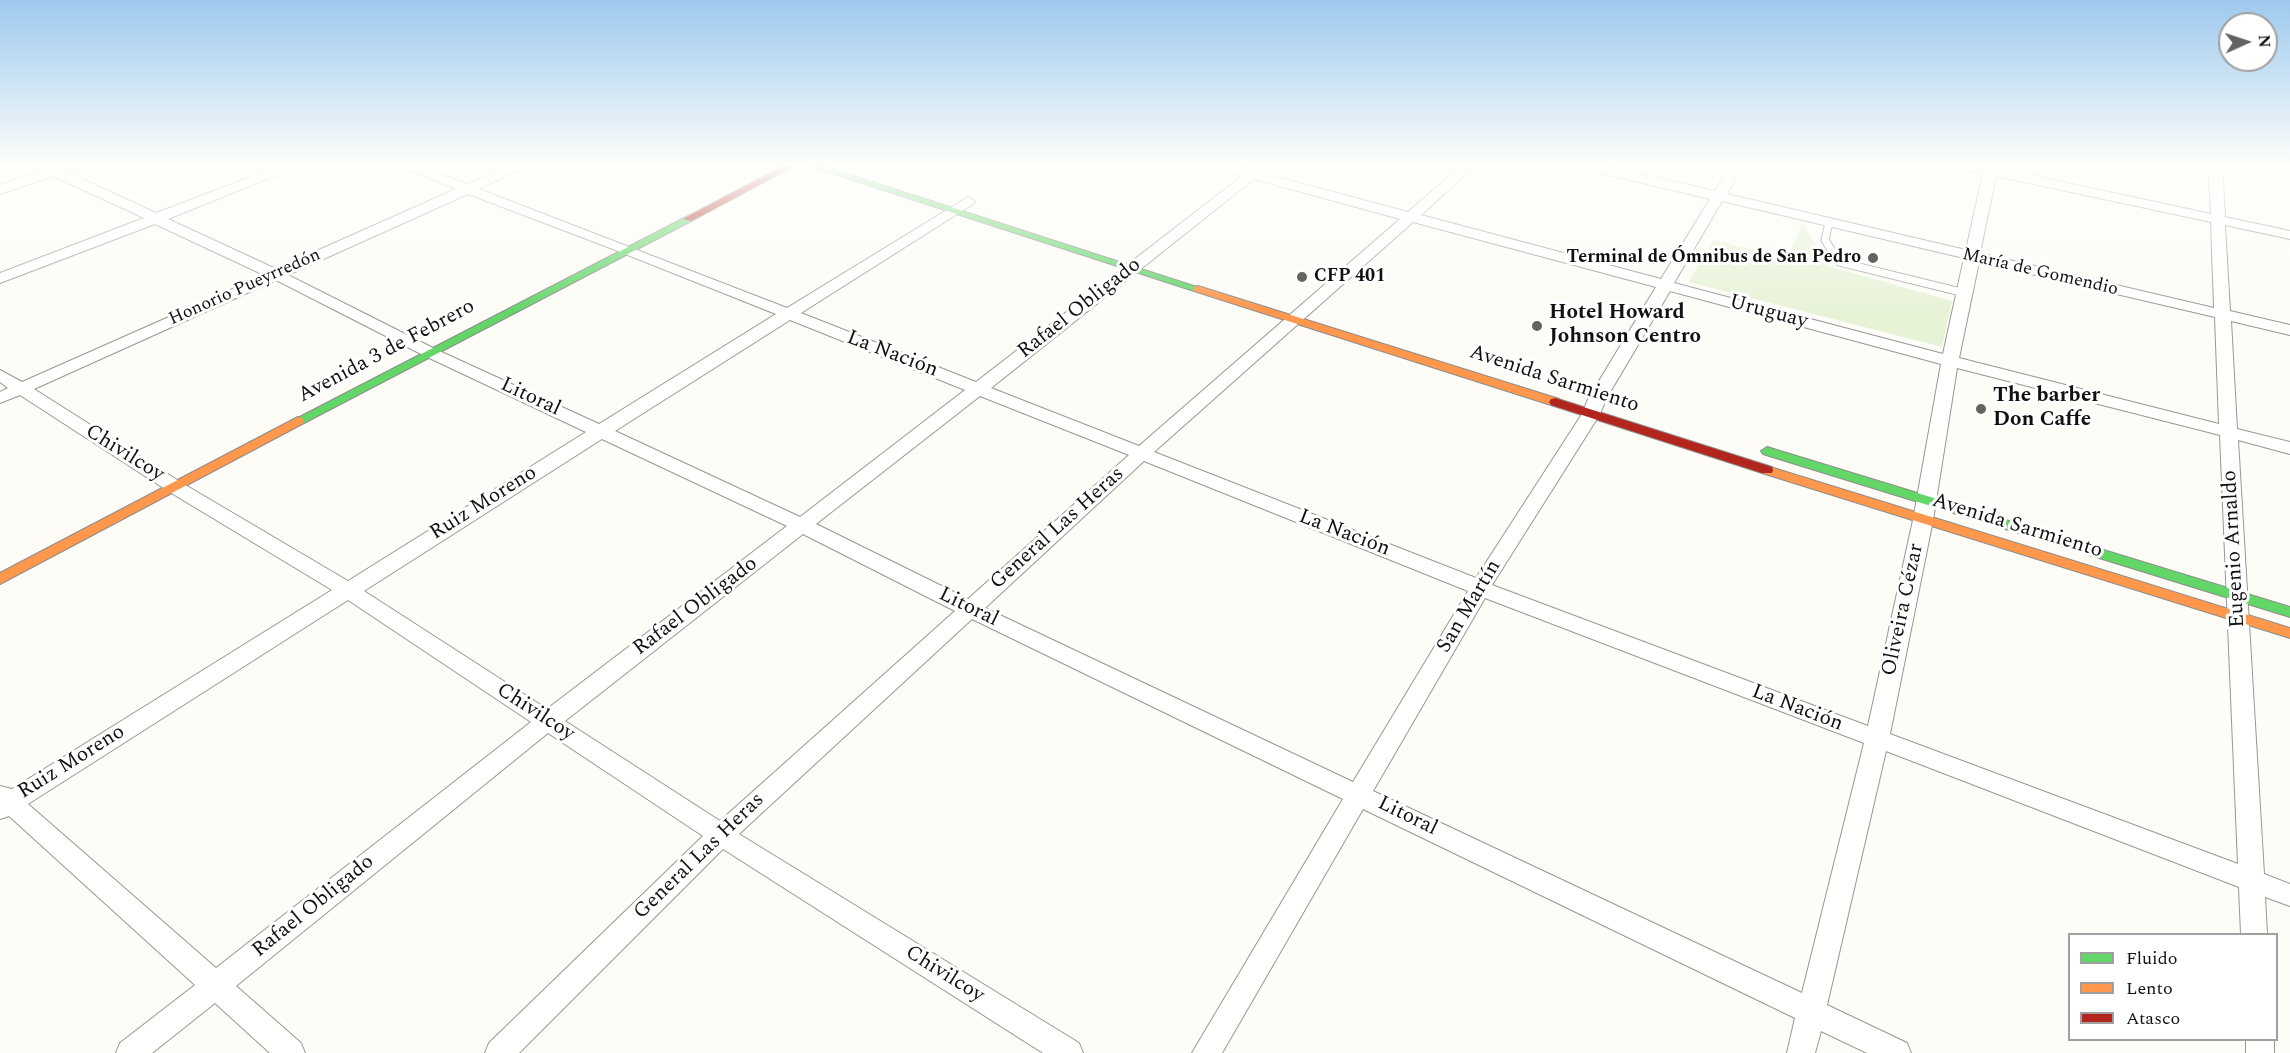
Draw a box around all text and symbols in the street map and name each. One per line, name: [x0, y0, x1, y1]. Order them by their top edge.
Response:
north arrow: [2218, 12, 2278, 72]
text: N: [2252, 34, 2276, 48]
street label: Honorio Pueyrredón: [166, 245, 324, 331]
street label: María de Gomendio: [1960, 245, 2120, 301]
place label: Terminal de Ómnibus de San Pedro: [1567, 247, 1861, 269]
marker: Terminal de Ómnibus de San Pedro: [1866, 251, 1880, 265]
street label: Rafael Obligado: [1013, 253, 1147, 365]
place label: CFP 401: [1314, 266, 1385, 288]
marker: CFP 401: [1295, 270, 1309, 284]
street label: Uruguay: [1726, 290, 1810, 336]
street label: Avenida 3 de Febrero: [294, 295, 480, 409]
place label: Hotel Howard Johnson Centro: [1549, 301, 1701, 351]
marker: Hotel Howard Johnson Centro: [1530, 319, 1544, 333]
street label: La Nación: [843, 326, 941, 384]
street label: Avenida Sarmiento: [1466, 341, 1642, 419]
street label: Litoral: [496, 373, 564, 423]
place label: The barber Don Caffe: [1993, 384, 2100, 434]
marker: The barber Don Caffe: [1974, 402, 1988, 416]
street label: Chivilcoy: [80, 420, 168, 488]
street label: Ruiz Moreno: [426, 461, 542, 547]
street label: General Las Heras: [986, 462, 1130, 596]
street label: Eugenio Arnaldo: [2218, 470, 2252, 628]
street label: Avenida Sarmiento: [1929, 489, 2105, 565]
street label: La Nación: [1295, 505, 1393, 563]
street label: Oliveira Cézar: [1878, 541, 1930, 679]
street label: Rafael Obligado: [629, 552, 763, 662]
street label: San Martín: [1432, 556, 1508, 658]
street label: Litoral: [934, 583, 1002, 633]
street label: Chivilcoy: [491, 678, 579, 748]
street label: La Nación: [1748, 680, 1846, 738]
street label: Ruiz Moreno: [14, 720, 130, 806]
street label: General Las Heras: [629, 788, 771, 926]
street label: Litoral: [1373, 792, 1441, 842]
street label: Rafael Obligado: [248, 850, 380, 964]
legend: [2068, 933, 2278, 1041]
street label: Chivilcoy: [900, 941, 988, 1009]
text: Fluido: [2126, 945, 2178, 972]
text: Lento: [2126, 975, 2173, 1002]
text: Atasco: [2126, 1005, 2180, 1032]

